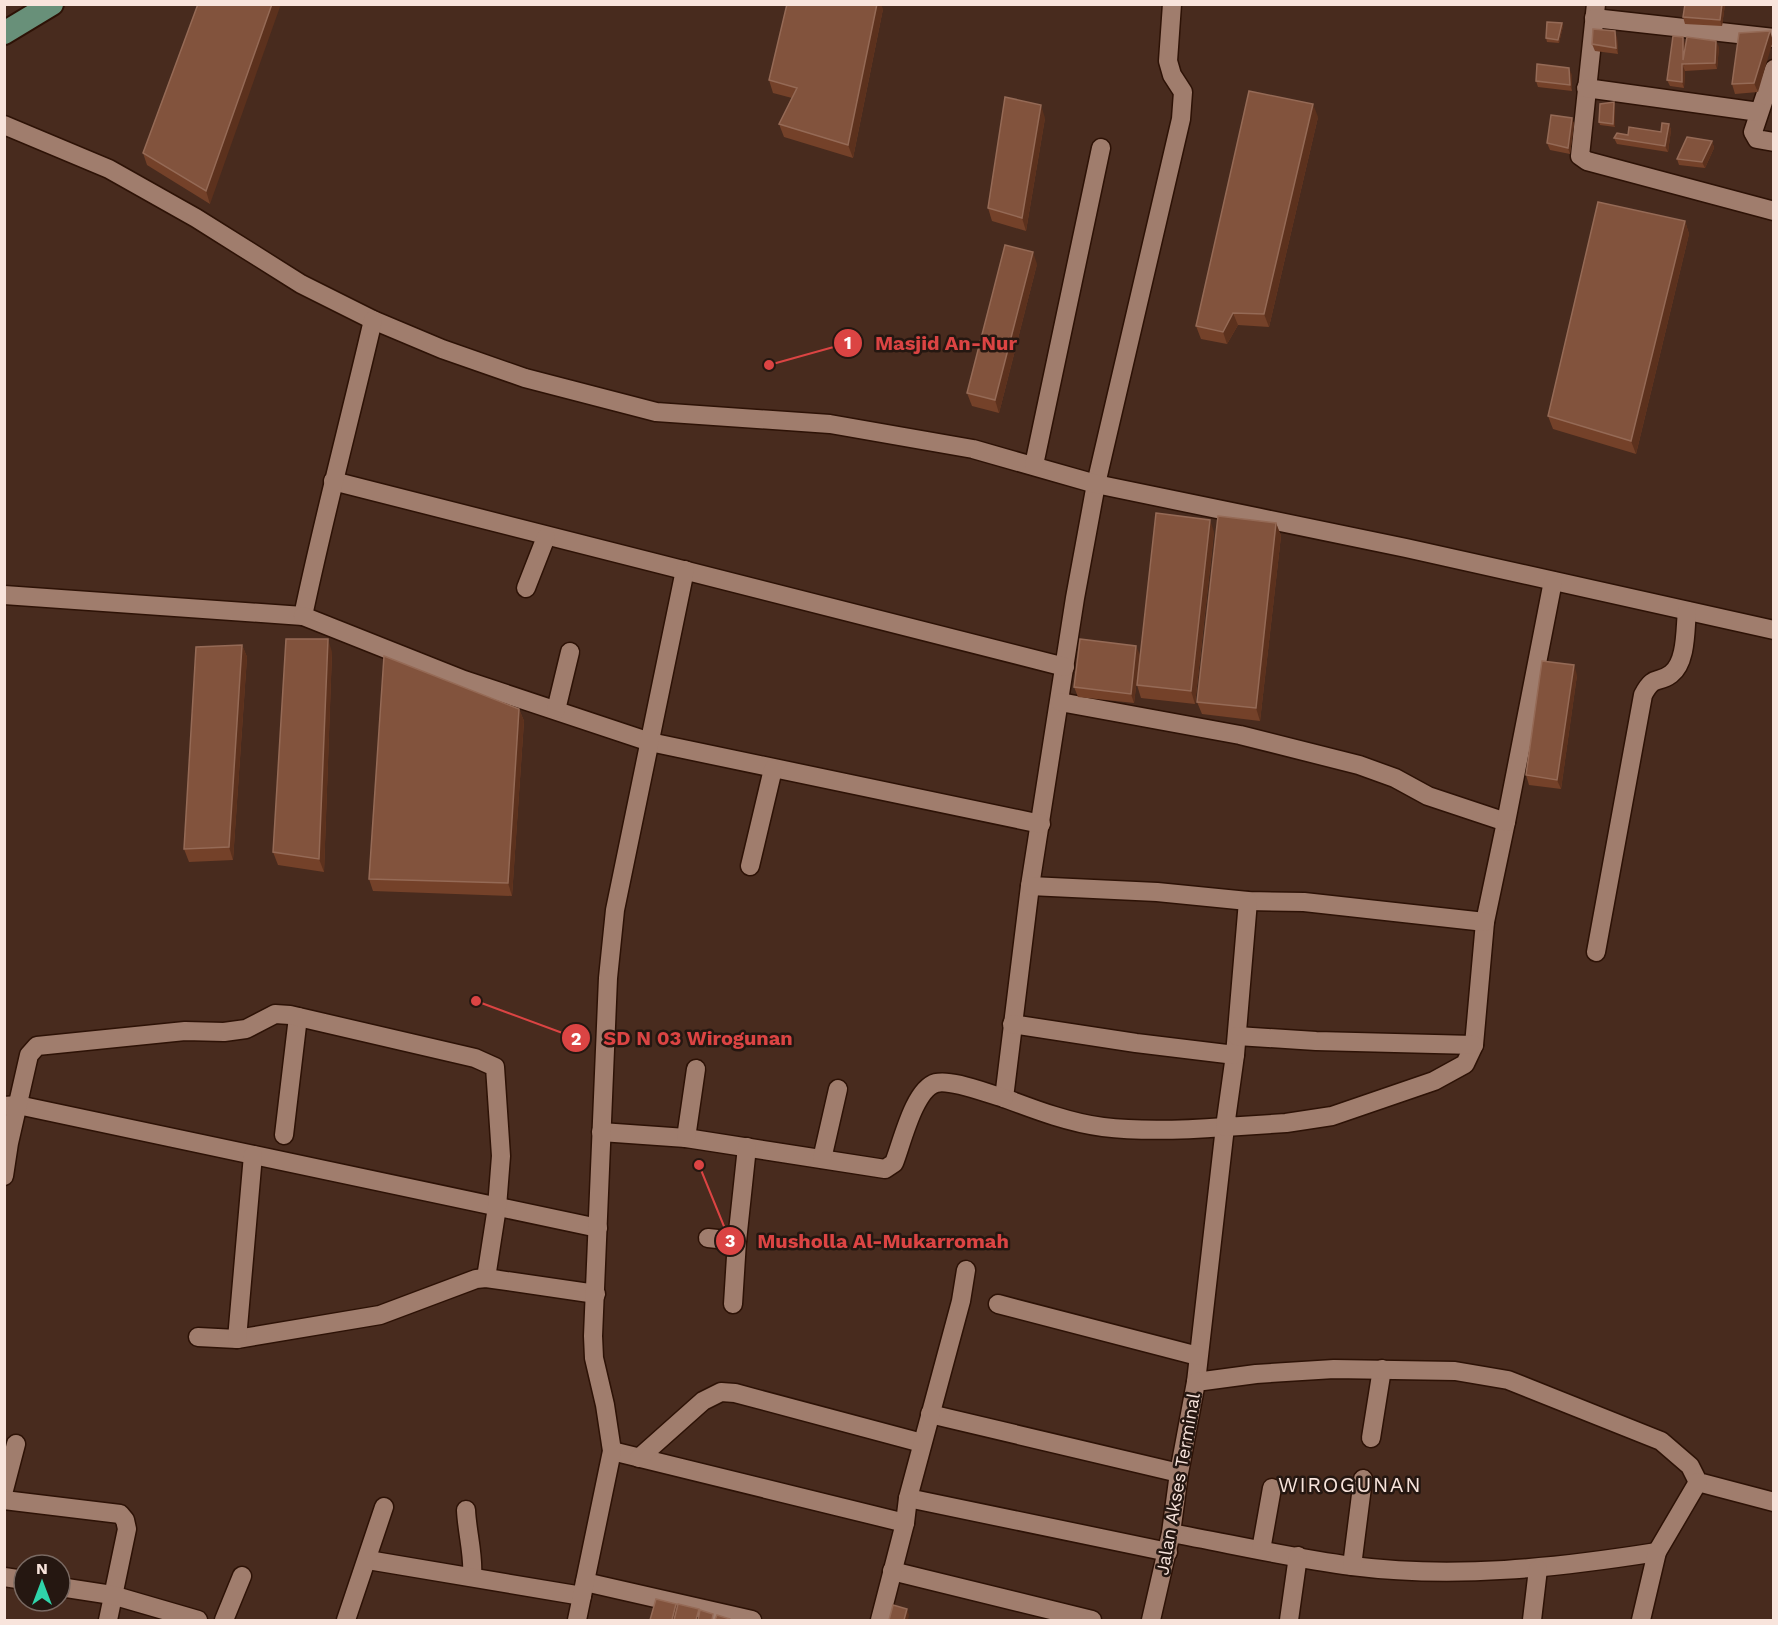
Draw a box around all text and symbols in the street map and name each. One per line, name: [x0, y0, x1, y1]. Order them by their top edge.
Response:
callout: Masjid An-Nur: [833, 324, 1030, 362]
text: Masjid An-Nur: [875, 331, 1017, 355]
text: 1: [844, 332, 852, 353]
callout: SD N 03 Wirogunan: [561, 1019, 805, 1057]
text: SD N 03 Wirogunan: [603, 1026, 793, 1050]
text: 2: [571, 1028, 581, 1049]
callout: Musholla Al-Mukarromah: [715, 1222, 1021, 1260]
text: Musholla Al-Mukarromah: [757, 1229, 1009, 1253]
text: 3: [725, 1230, 735, 1251]
street label: Jalan Akses Terminal: [1151, 1391, 1204, 1577]
district label: WIROGUNAN: [1278, 1472, 1422, 1497]
north arrow: [12, 1553, 72, 1613]
text: N: [36, 1559, 48, 1578]

